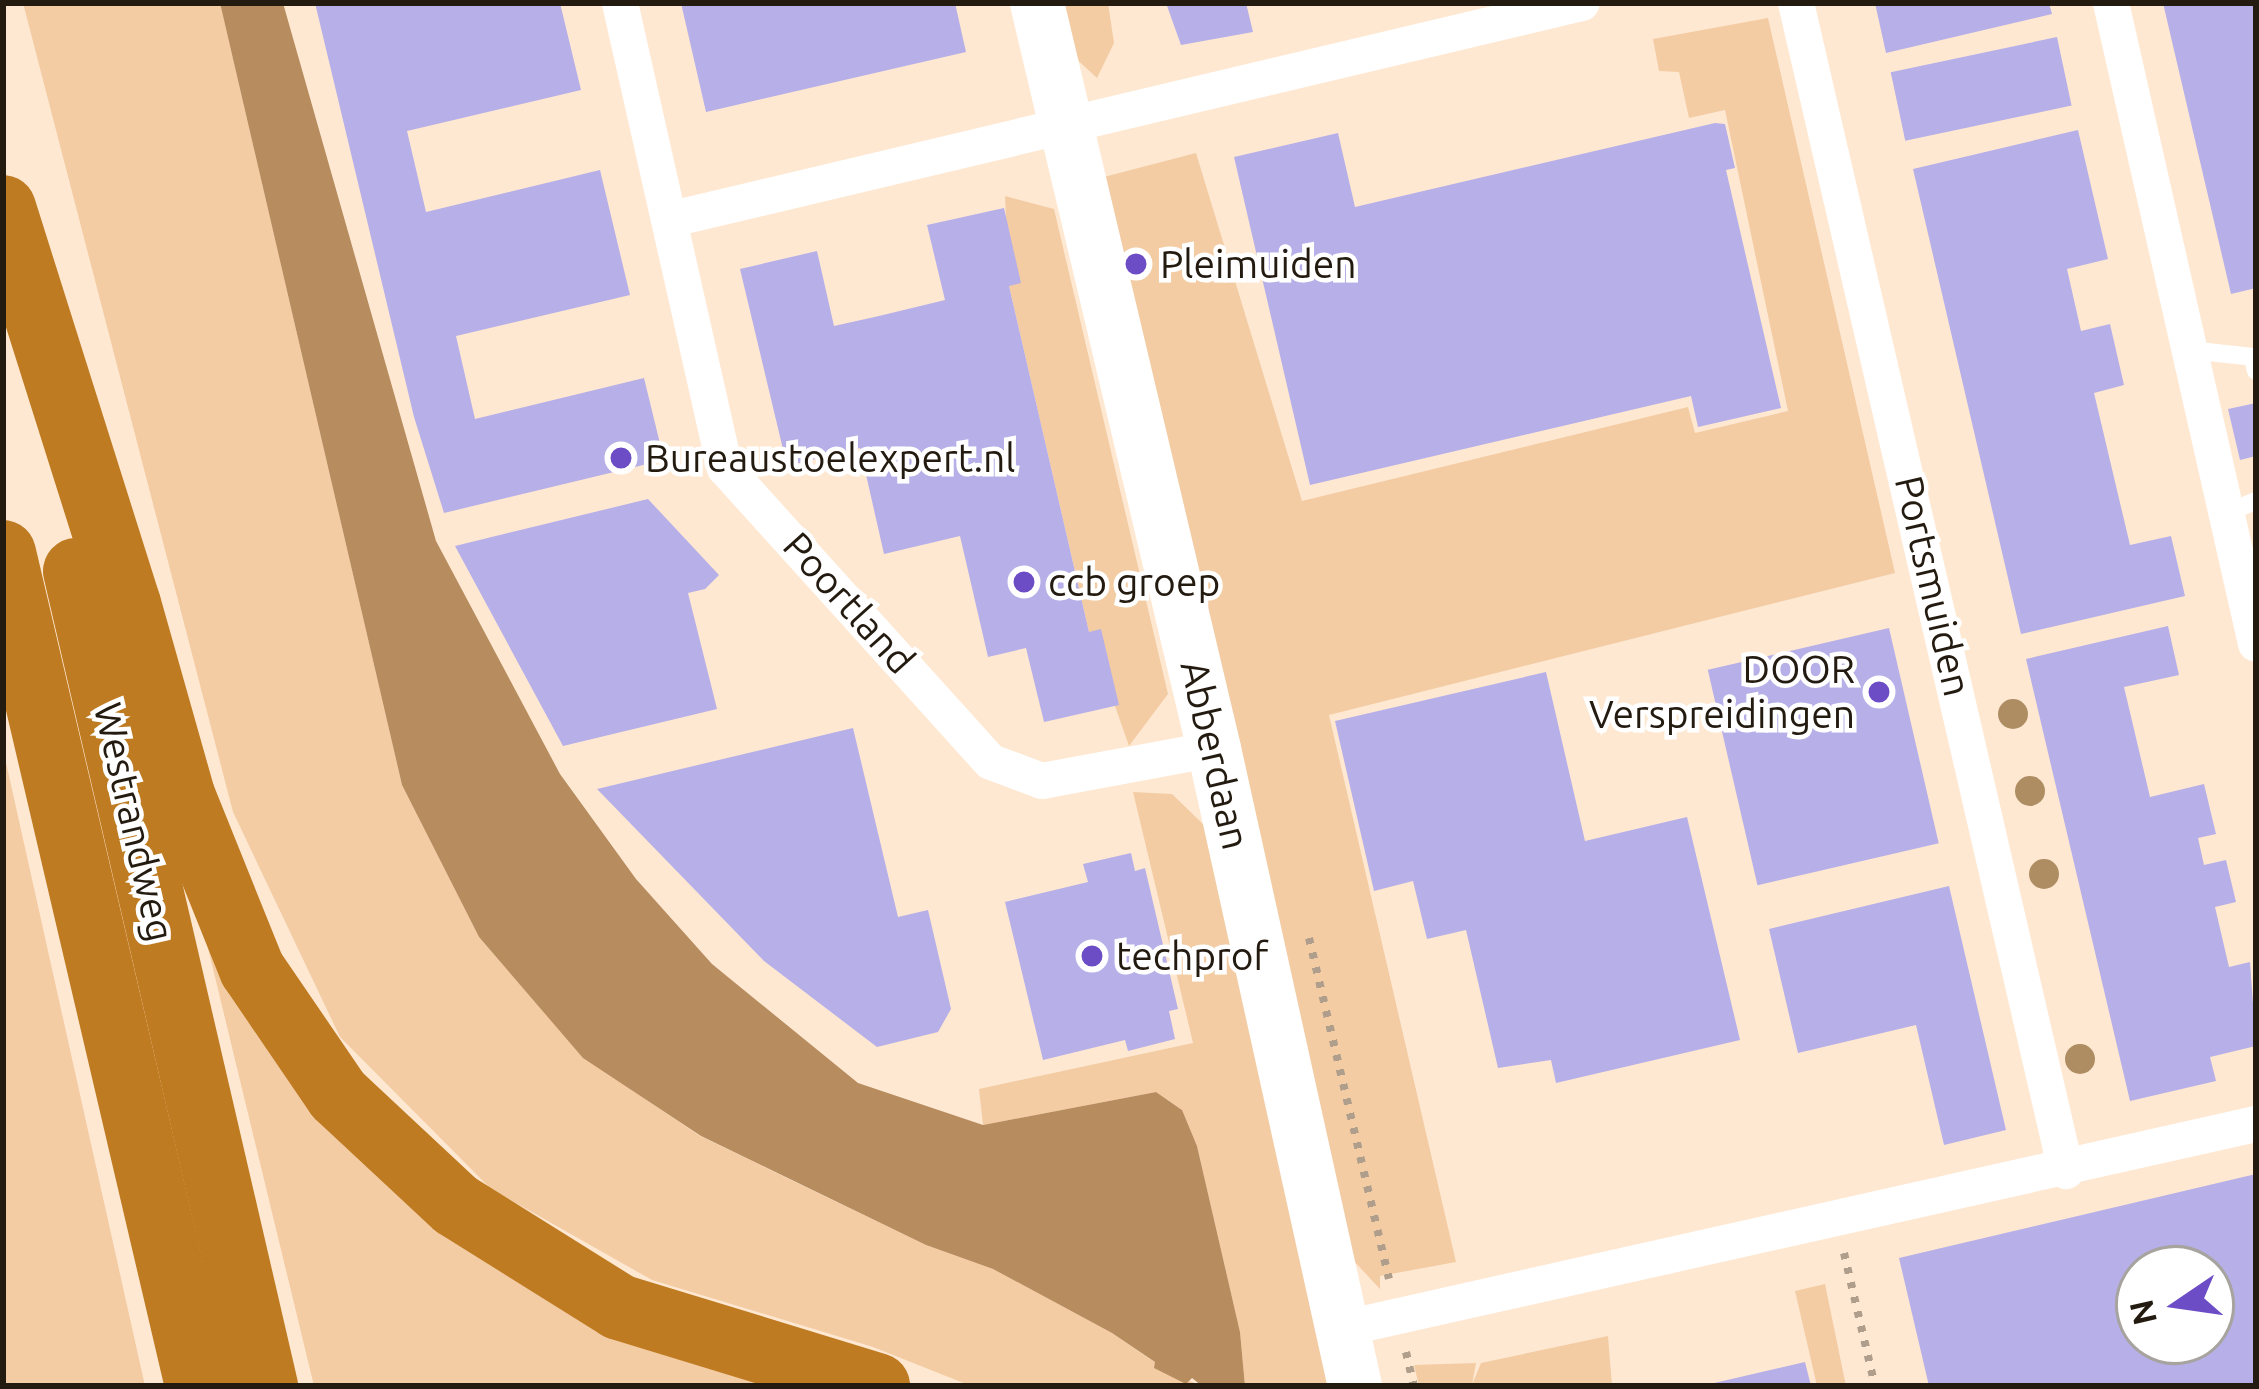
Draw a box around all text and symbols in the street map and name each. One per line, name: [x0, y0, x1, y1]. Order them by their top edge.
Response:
place label: Pleimuiden: [1160, 241, 1357, 287]
marker: Pleimuiden: [1123, 251, 1149, 277]
place label: Bureaustoelexpert.nl: [645, 435, 1016, 481]
marker: Bureaustoelexpert.nl: [608, 445, 634, 471]
street label: Portsmuiden: [1885, 471, 1981, 701]
street label: Poortland: [773, 523, 925, 683]
place label: ccb groep: [1048, 559, 1220, 605]
marker: ccb groep: [1011, 569, 1037, 595]
place label: DOOR Verspreidingen: [1589, 647, 1855, 738]
street label: Abberdaan: [1171, 656, 1259, 854]
marker: DOOR Verspreidingen: [1866, 679, 1892, 705]
street label: Westrandweg: [84, 698, 184, 946]
place label: techprof: [1116, 933, 1268, 979]
marker: techprof: [1079, 943, 1105, 969]
north arrow: [2115, 1245, 2235, 1365]
text: N: [2122, 1296, 2163, 1329]

